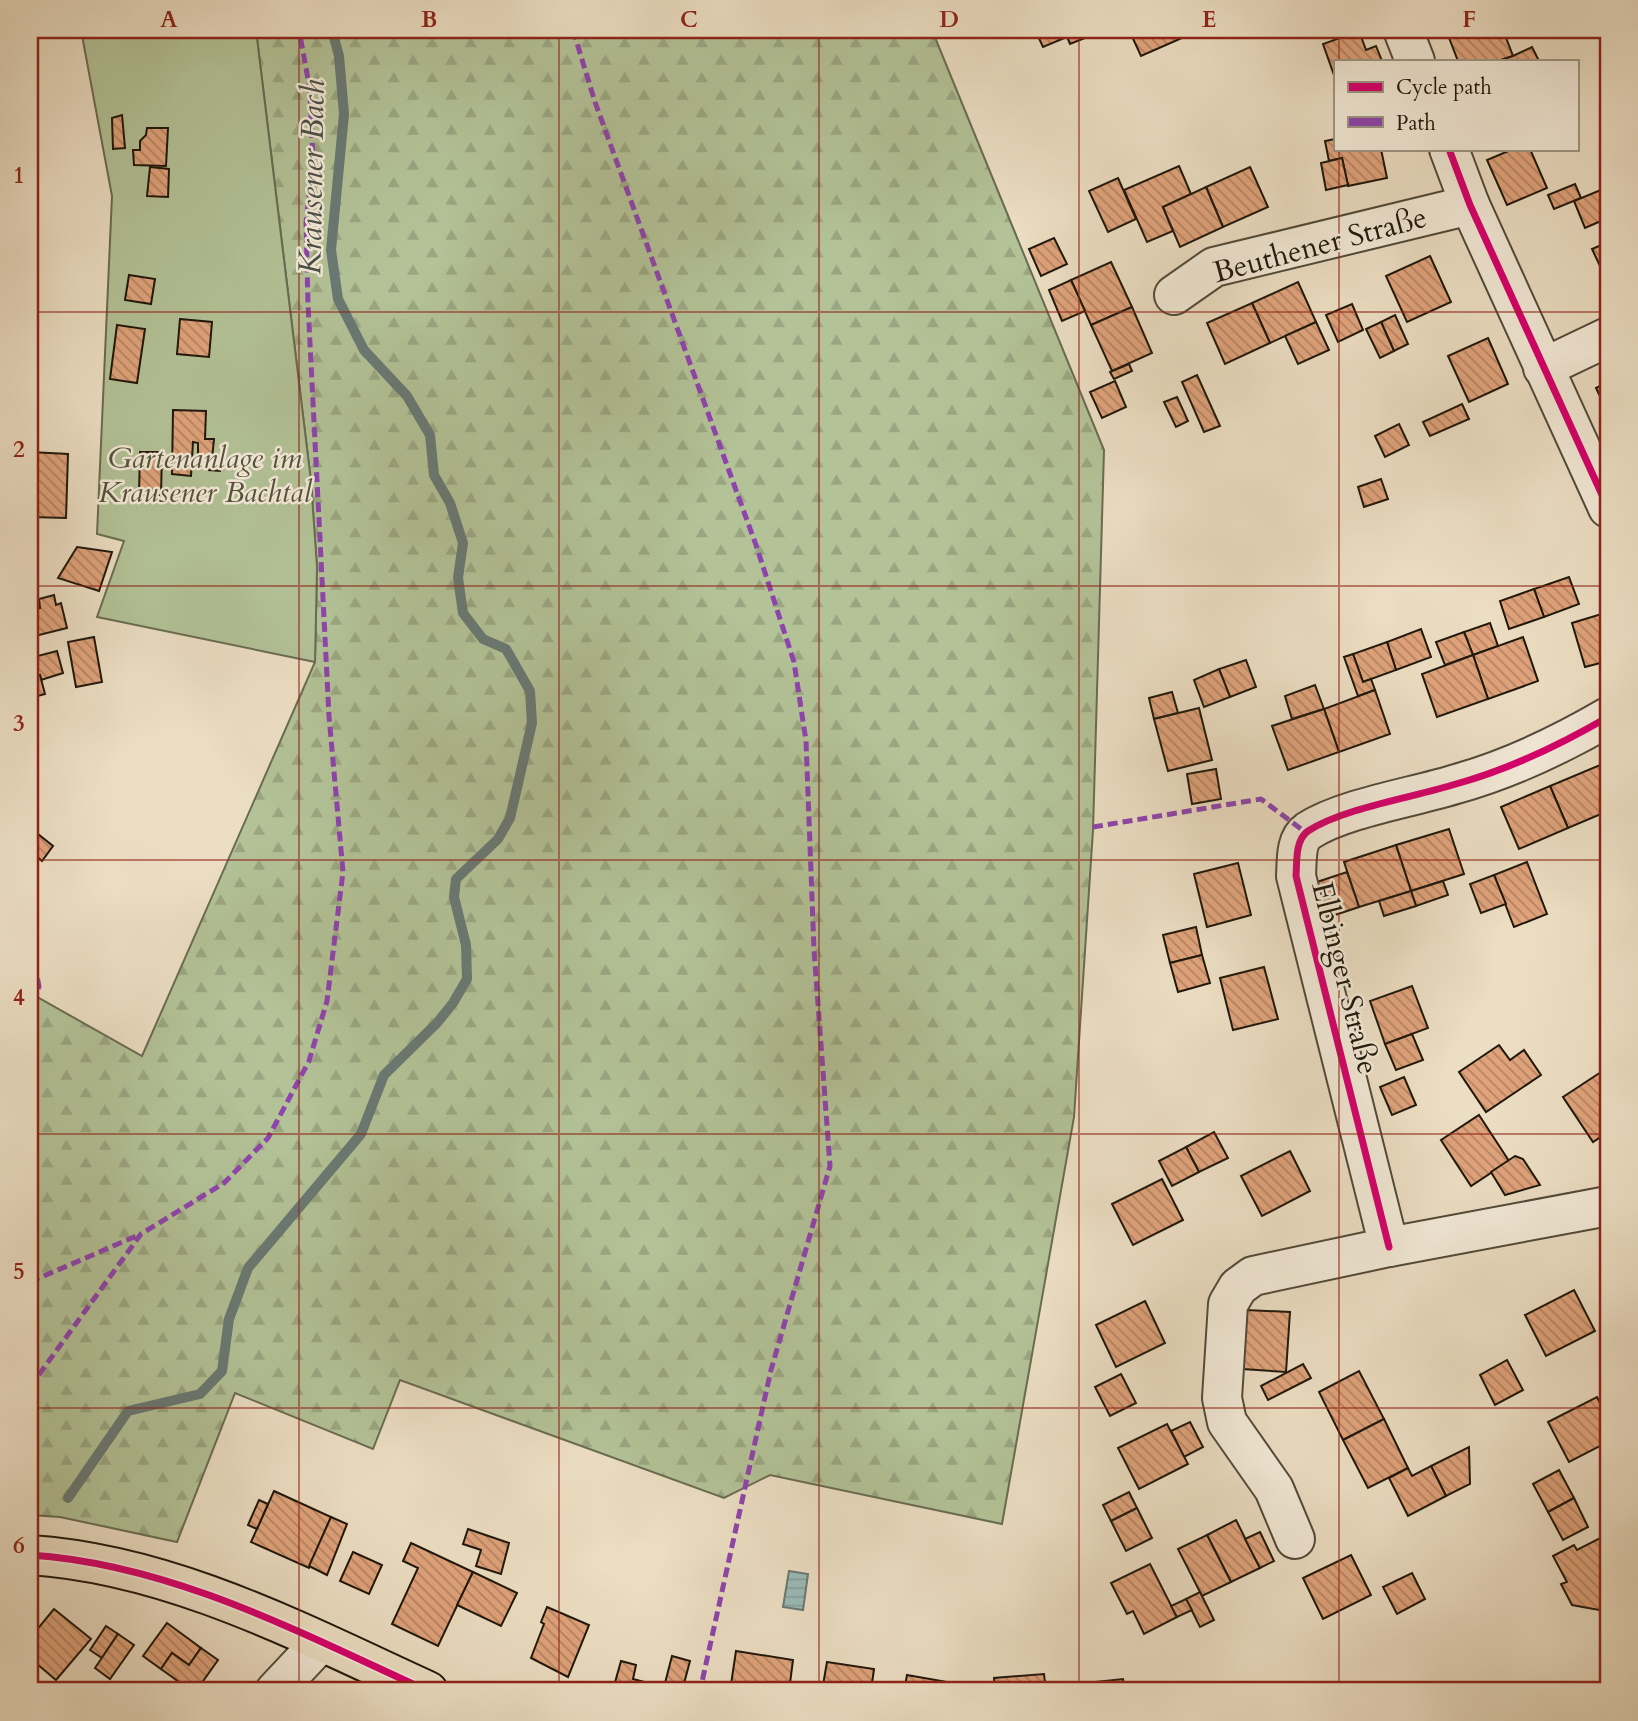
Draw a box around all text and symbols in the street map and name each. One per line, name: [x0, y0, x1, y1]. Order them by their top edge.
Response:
text: A: [160, 4, 178, 35]
text: B: [421, 4, 437, 35]
text: C: [680, 4, 698, 35]
text: D: [939, 4, 959, 35]
text: E: [1202, 4, 1216, 35]
text: F: [1462, 4, 1476, 35]
legend: [1334, 60, 1578, 150]
text: Cycle path: [1396, 73, 1492, 102]
water label: Krausener Bach: [288, 79, 336, 275]
text: Path: [1396, 109, 1436, 138]
text: 1: [13, 160, 25, 191]
street label: Beuthener Straße: [1209, 197, 1431, 293]
text: 2: [13, 434, 25, 465]
park label: Gartenanlage im Krausener Bachtal: [98, 438, 313, 513]
text: 3: [13, 708, 25, 739]
street label: Elbinger Straße: [1301, 877, 1389, 1079]
text: 4: [13, 982, 25, 1013]
text: 5: [13, 1256, 25, 1287]
text: 6: [13, 1530, 25, 1561]

